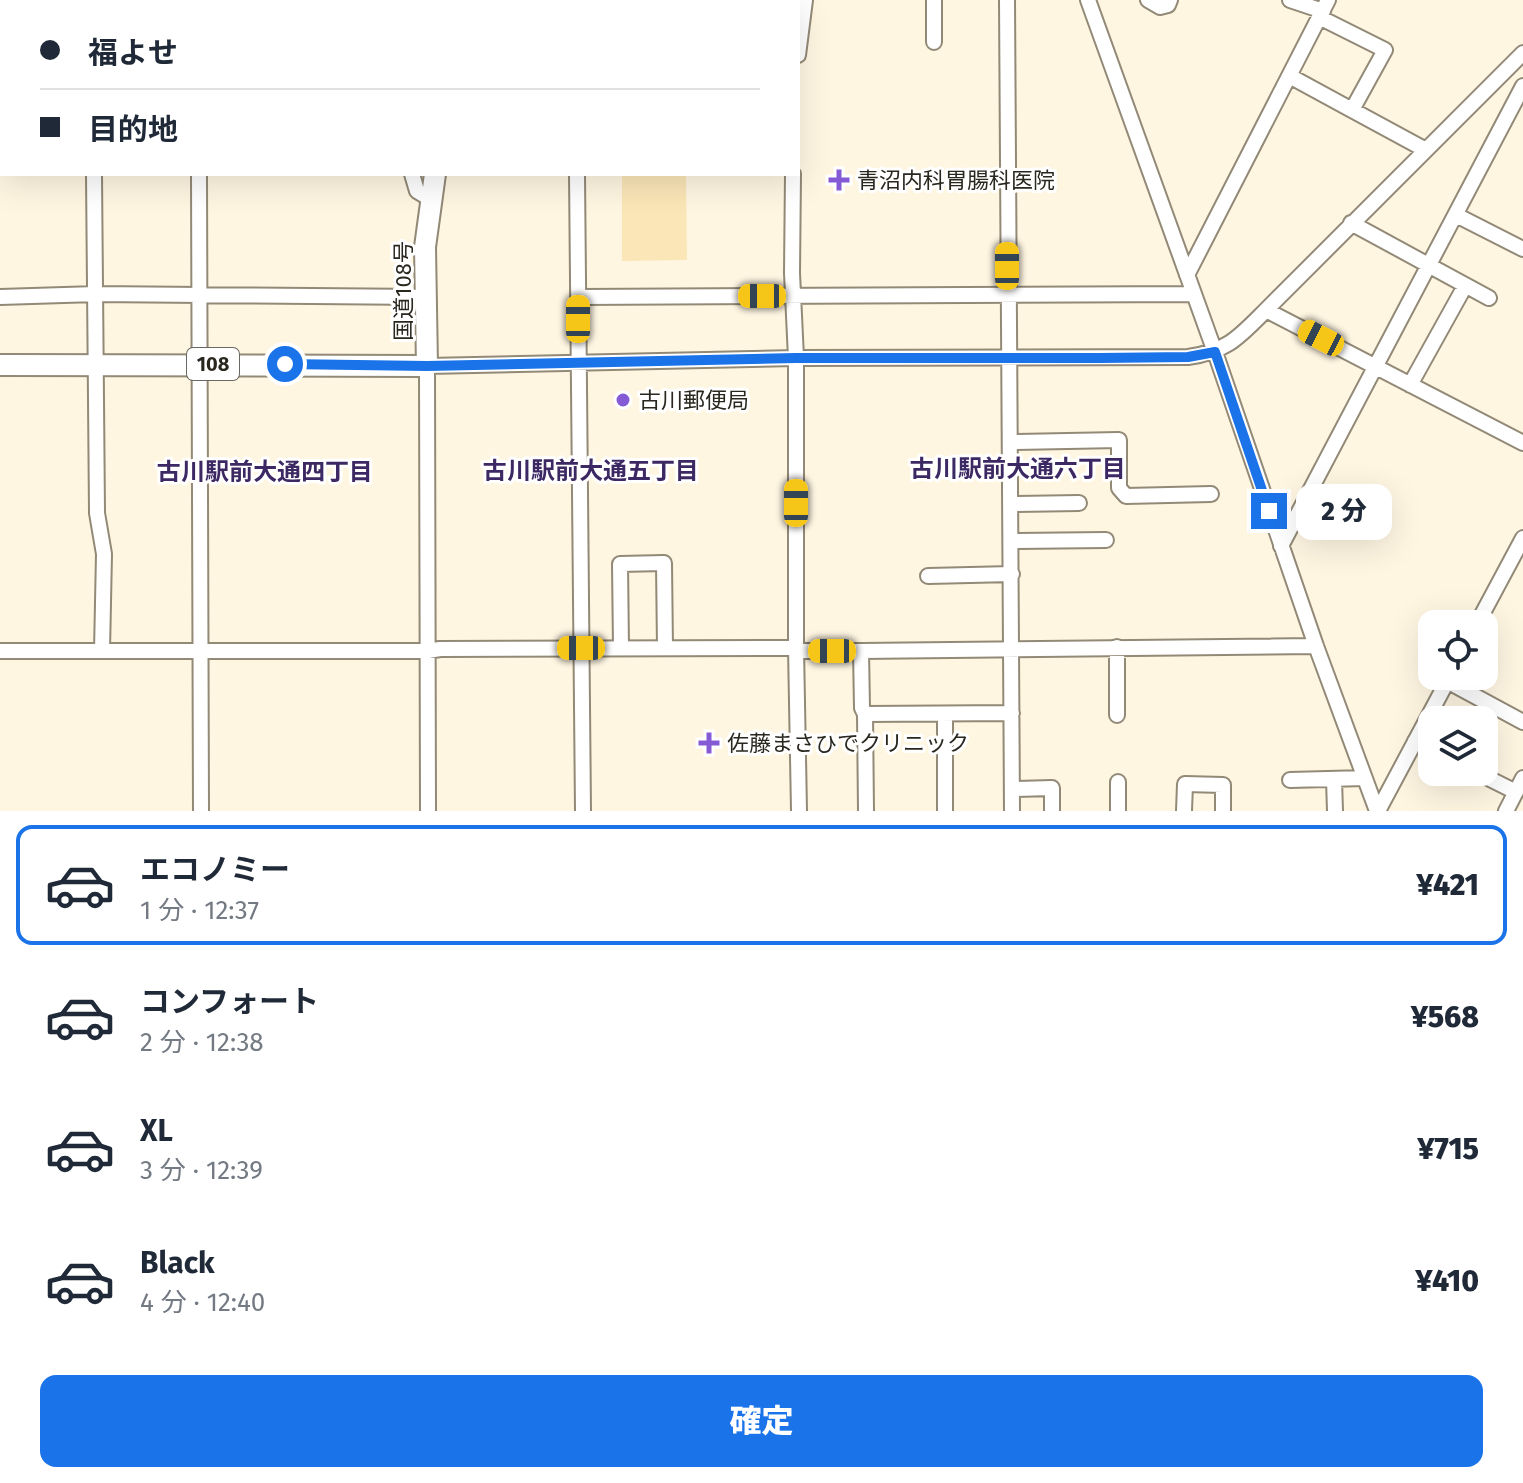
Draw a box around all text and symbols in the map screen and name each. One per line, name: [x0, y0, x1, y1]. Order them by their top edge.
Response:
text: 福よせ: [88, 35, 178, 71]
text: 目的地: [88, 112, 178, 148]
place label: 青沼内科胃腸科医院: [857, 167, 1055, 194]
marker: 青沼内科胃腸科医院: [828, 169, 850, 191]
street label: 国道108号: [390, 241, 417, 341]
car: [995, 242, 1019, 290]
car: [738, 284, 786, 308]
car: [566, 295, 590, 343]
car: [1294, 316, 1348, 360]
route start: [267, 346, 303, 382]
road number: 108: [187, 348, 239, 380]
place label: 古川郵便局: [639, 387, 749, 414]
marker: 古川郵便局: [614, 391, 632, 409]
district label: 古川駅前大通六丁目: [910, 455, 1126, 483]
district label: 古川駅前大通五丁目: [483, 457, 699, 485]
district label: 古川駅前大通四丁目: [157, 458, 373, 486]
car: [784, 479, 808, 527]
callout: 2 分: [1297, 483, 1393, 539]
route end: [1251, 493, 1287, 529]
text: 2 分: [1321, 496, 1367, 527]
map controls: [1418, 610, 1498, 786]
button: locate: [1418, 610, 1498, 690]
car: [557, 636, 605, 660]
car: [808, 639, 856, 663]
button: layers: [1418, 706, 1498, 786]
place label: 佐藤まさひでクリニック: [727, 730, 969, 757]
marker: 佐藤まさひでクリニック: [698, 732, 720, 754]
icon: car: [44, 849, 116, 921]
text: エコノミー: [140, 852, 290, 888]
text: ¥421: [1416, 867, 1479, 903]
text: 1 分 · 12:37: [140, 895, 259, 926]
icon: car: [44, 981, 116, 1053]
text: コンフォート: [140, 984, 319, 1020]
text: ¥568: [1411, 999, 1479, 1035]
text: 2 分 · 12:38: [140, 1027, 264, 1058]
icon: car: [44, 1113, 116, 1185]
text: XL: [140, 1113, 173, 1149]
text: ¥715: [1417, 1131, 1479, 1167]
text: 3 分 · 12:39: [140, 1155, 263, 1186]
icon: car: [44, 1245, 116, 1317]
text: Black: [140, 1245, 215, 1281]
text: ¥410: [1415, 1263, 1479, 1299]
text: 4 分 · 12:40: [140, 1287, 265, 1318]
button: 確定: [40, 1375, 1483, 1467]

